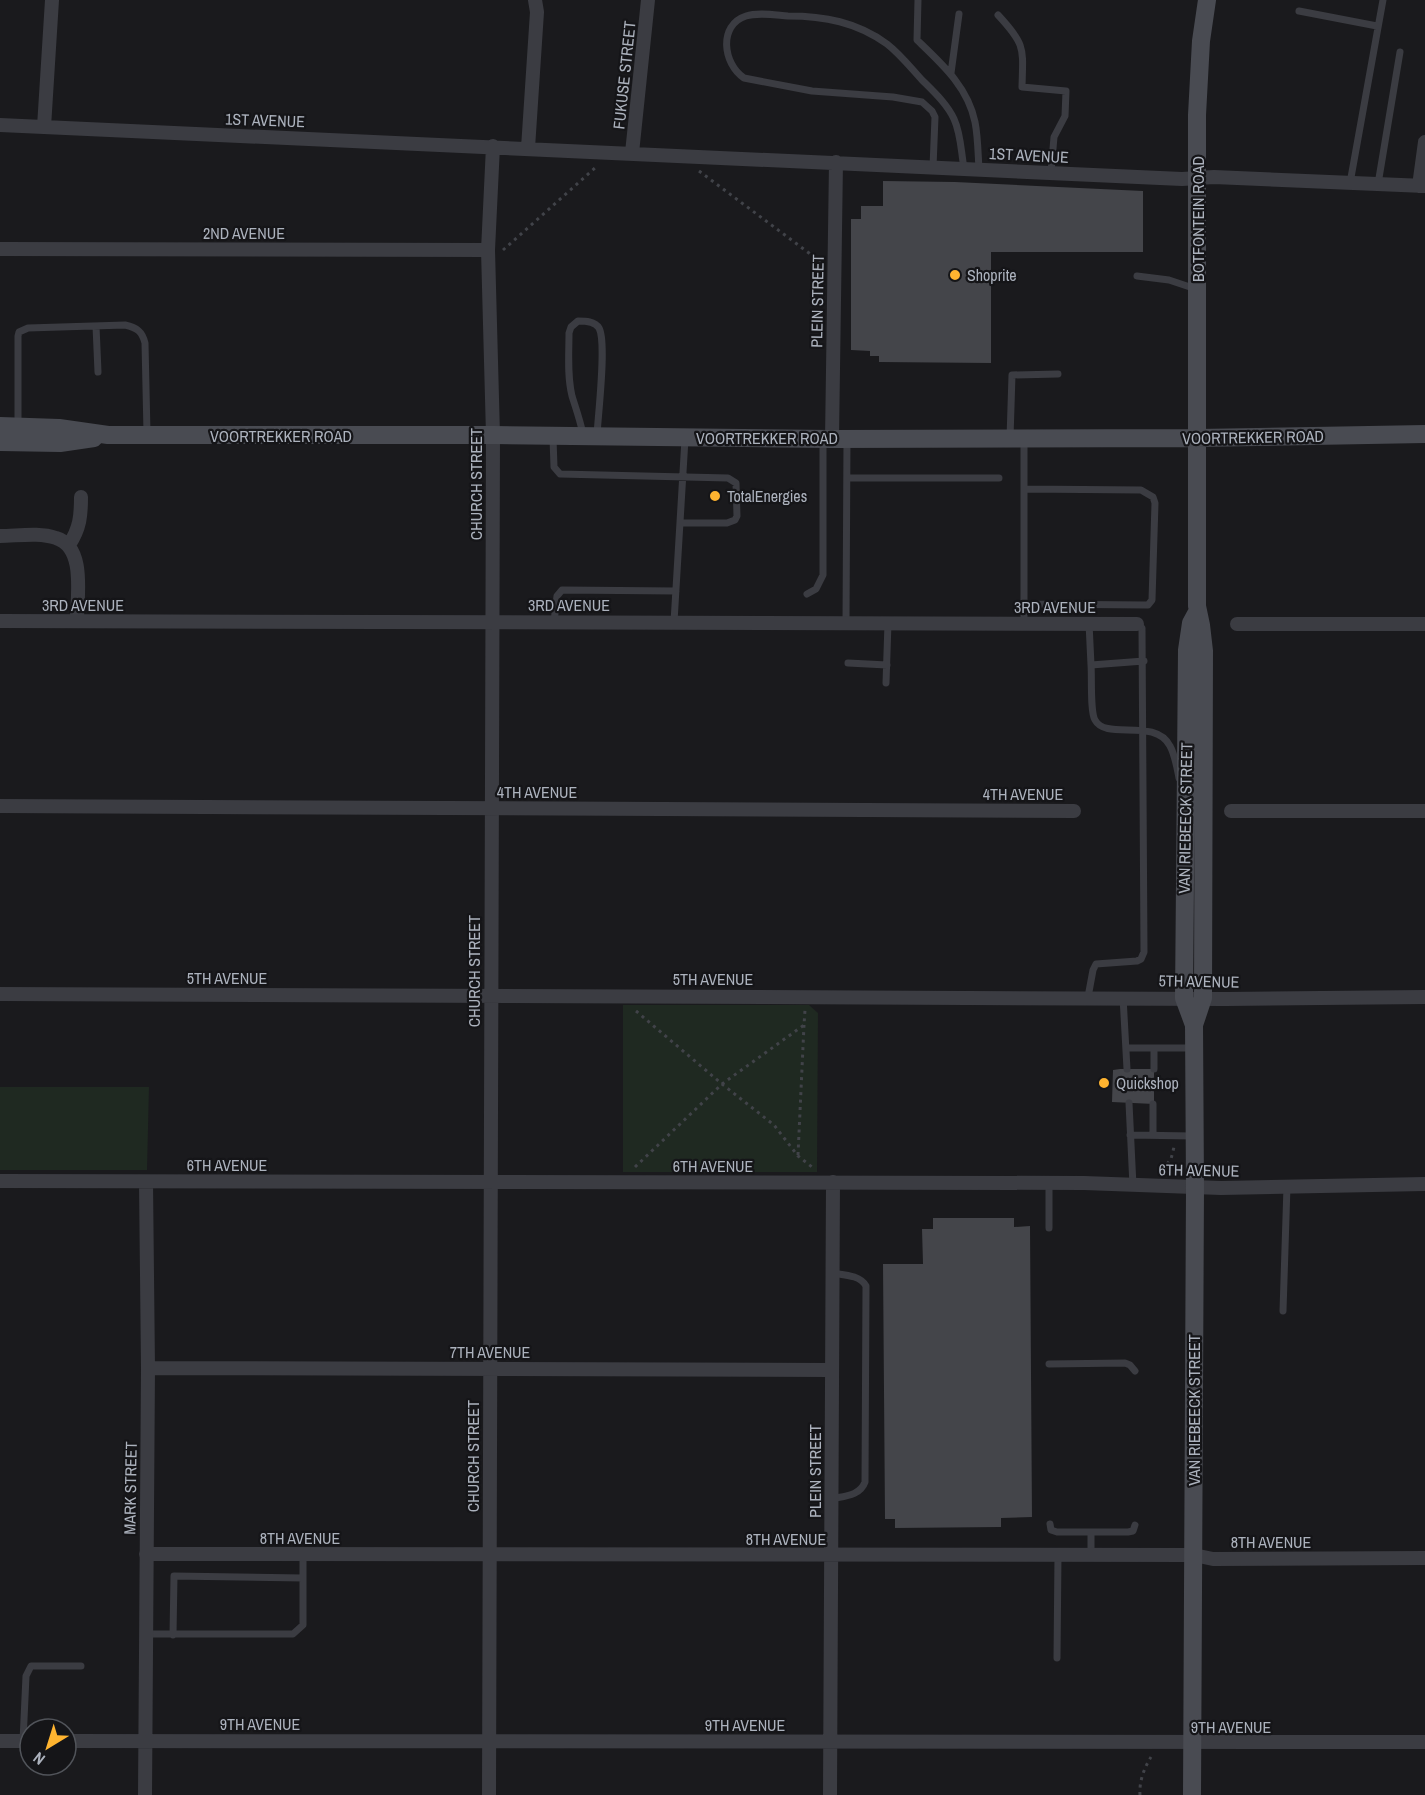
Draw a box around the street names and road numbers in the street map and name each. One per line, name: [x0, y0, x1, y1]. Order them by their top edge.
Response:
street label: FUKUSE STREET: [607, 20, 641, 130]
street label: 1ST AVENUE: [225, 108, 305, 132]
street label: 1ST AVENUE: [989, 142, 1069, 168]
street label: BOTFONTEIN ROAD: [1187, 156, 1209, 282]
street label: 2ND AVENUE: [203, 222, 285, 244]
street label: PLEIN STREET: [805, 254, 829, 348]
street label: VOORTREKKER ROAD: [210, 425, 352, 447]
street label: VOORTREKKER ROAD: [1182, 425, 1324, 449]
street label: VOORTREKKER ROAD: [696, 427, 838, 449]
street label: CHURCH STREET: [465, 428, 487, 540]
street label: 3RD AVENUE: [42, 594, 124, 616]
street label: 3RD AVENUE: [528, 594, 610, 616]
street label: 3RD AVENUE: [1014, 596, 1096, 618]
street label: VAN RIEBEECK STREET: [1173, 742, 1197, 894]
street label: 4TH AVENUE: [497, 781, 577, 803]
street label: 4TH AVENUE: [983, 783, 1063, 805]
street label: CHURCH STREET: [463, 915, 485, 1027]
street label: 5TH AVENUE: [187, 967, 267, 989]
street label: 5TH AVENUE: [673, 968, 753, 990]
street label: 5TH AVENUE: [1158, 969, 1240, 993]
street label: 6TH AVENUE: [187, 1154, 267, 1176]
street label: 6TH AVENUE: [673, 1155, 753, 1177]
street label: 6TH AVENUE: [1158, 1158, 1240, 1182]
street label: VAN RIEBEECK STREET: [1183, 1334, 1205, 1486]
street label: 7TH AVENUE: [450, 1341, 530, 1363]
street label: CHURCH STREET: [462, 1400, 484, 1512]
street label: PLEIN STREET: [804, 1424, 826, 1518]
street label: MARK STREET: [118, 1441, 142, 1535]
street label: 8TH AVENUE: [260, 1527, 340, 1549]
street label: 8TH AVENUE: [746, 1528, 826, 1550]
street label: 8TH AVENUE: [1231, 1531, 1311, 1553]
street label: 9TH AVENUE: [220, 1713, 300, 1735]
street label: 9TH AVENUE: [705, 1714, 785, 1736]
street label: 9TH AVENUE: [1191, 1716, 1271, 1738]

